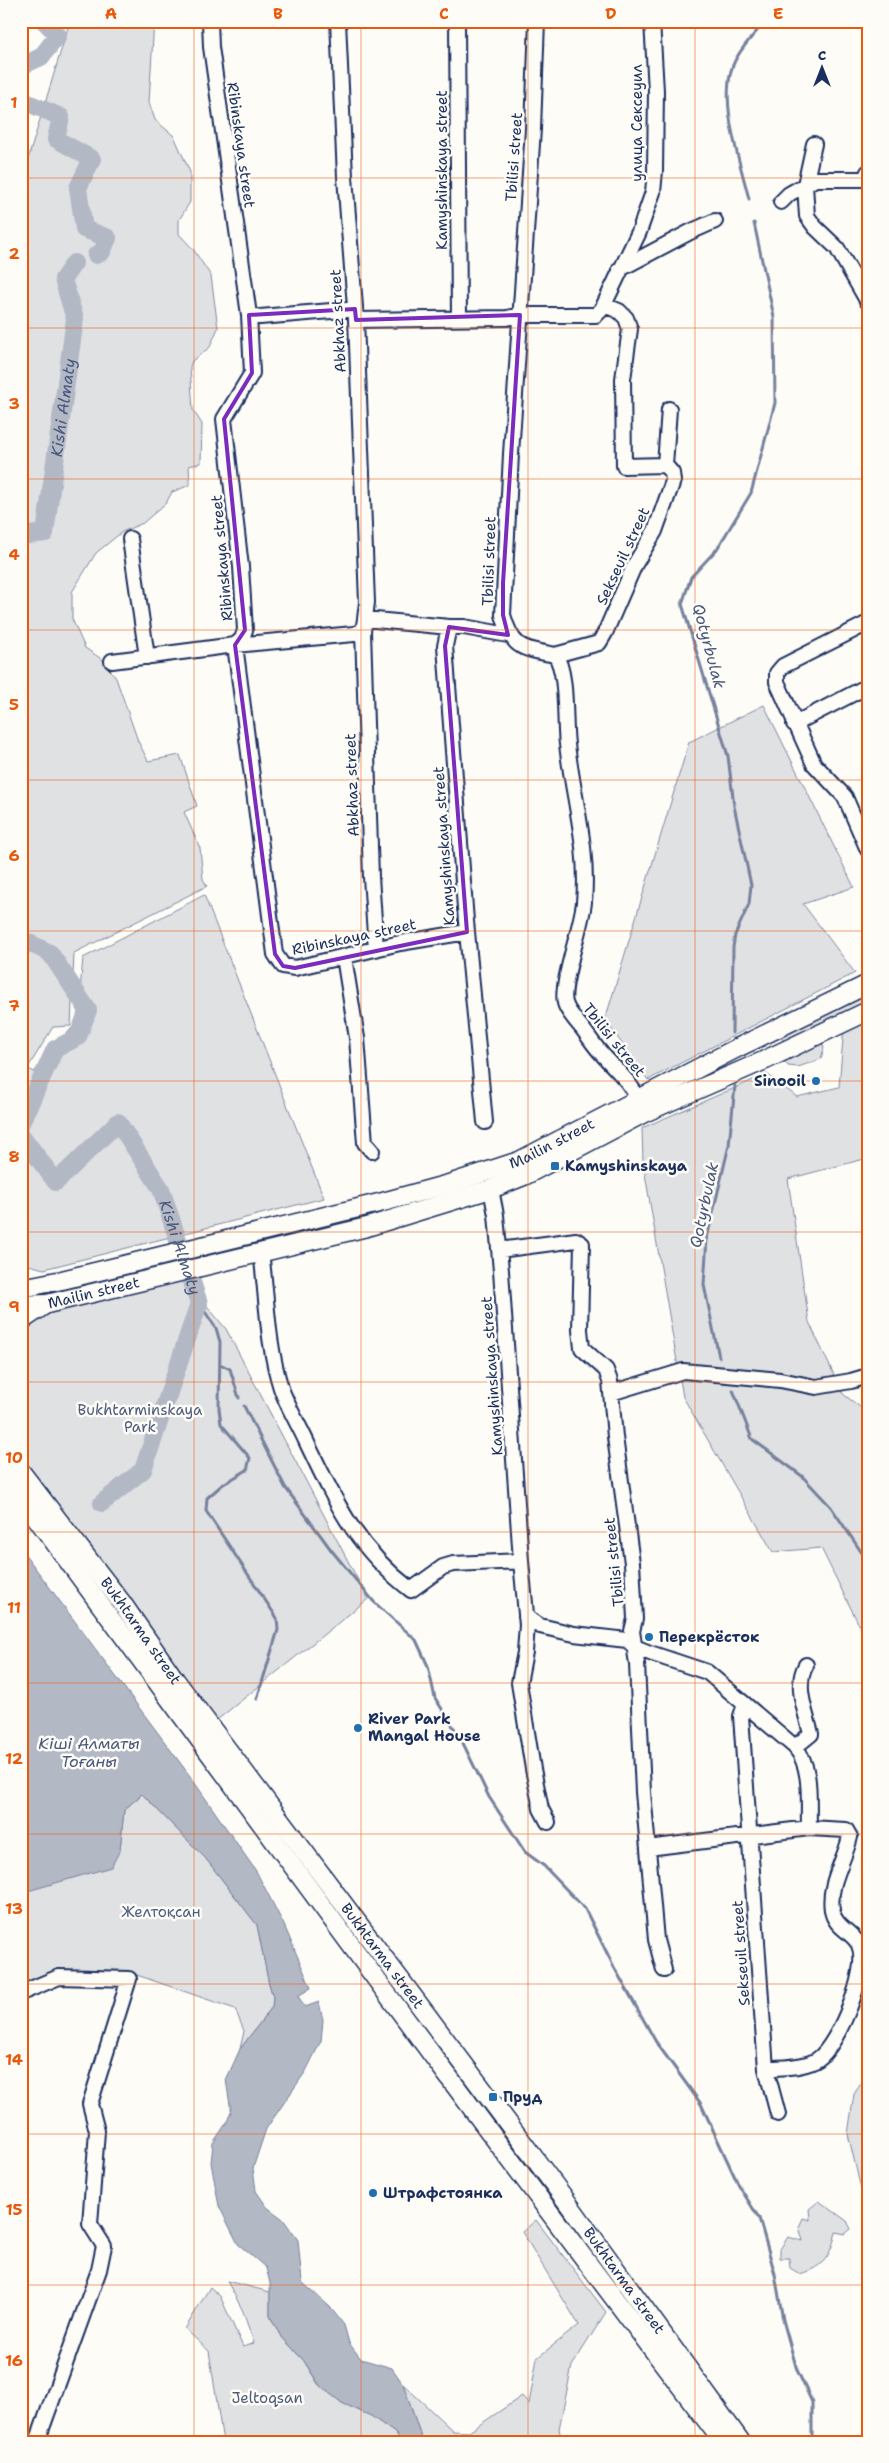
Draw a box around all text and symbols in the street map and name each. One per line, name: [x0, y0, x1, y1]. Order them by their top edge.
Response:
text: A: [105, 3, 117, 24]
text: B: [273, 3, 283, 24]
text: C: [439, 3, 449, 24]
text: D: [605, 3, 617, 24]
text: E: [773, 3, 783, 24]
north arrow: [796, 42, 846, 92]
text: С: [818, 46, 826, 64]
street label: улица Сексеуил: [627, 64, 647, 182]
street label: Ribinskaya street: [222, 81, 260, 209]
street label: Kamyshinskaya street: [432, 90, 452, 250]
text: 1: [10, 92, 18, 113]
street label: Tbilisi street: [501, 112, 527, 202]
text: 2: [8, 243, 20, 264]
street label: Abkhaz street: [325, 269, 351, 373]
water label: Kіshі Almaty: [45, 357, 80, 458]
text: 3: [8, 393, 20, 414]
street label: Ribinskaya street: [207, 494, 237, 622]
street label: Sekseuil street: [592, 504, 654, 608]
street label: Tbilisi street: [477, 516, 501, 606]
text: 4: [8, 544, 20, 565]
water label: Qotyrbulak: [688, 601, 730, 691]
text: 5: [9, 694, 19, 715]
street label: Abkhaz street: [340, 733, 364, 837]
street label: Kamyshinskaya street: [428, 766, 460, 926]
text: 6: [8, 845, 20, 866]
street label: Ribinskaya street: [290, 914, 418, 960]
text: 7: [8, 995, 20, 1016]
street label: Tbilisi street: [578, 999, 650, 1081]
place label: Sinooil: [754, 1071, 806, 1091]
marker: Sinooil: [810, 1075, 822, 1087]
street label: Mailin street: [506, 1114, 598, 1174]
text: 8: [8, 1146, 20, 1167]
place label: Kamyshinskaya: [565, 1156, 688, 1176]
marker: Kamyshinskaya: [549, 1160, 561, 1172]
water label: Qotyrbulak: [685, 1160, 723, 1250]
water label: Kіshі Almaty: [155, 1197, 206, 1298]
street label: Mailin street: [46, 1272, 142, 1313]
text: 9: [8, 1296, 20, 1317]
street label: Kamyshinskaya street: [476, 1296, 508, 1456]
park label: Bukhtarminskaya Park: [78, 1400, 203, 1437]
text: 10: [5, 1447, 23, 1468]
street label: Tbilisi street: [599, 1516, 629, 1608]
street label: Bukhtarma street: [96, 1573, 186, 1689]
text: 11: [7, 1597, 21, 1618]
place label: Перекрёсток: [659, 1627, 760, 1647]
marker: Перекрёсток: [643, 1631, 655, 1643]
place label: River Park Mangal House: [368, 1709, 481, 1746]
marker: River Park Mangal House: [352, 1722, 364, 1734]
water label: Кіші Алматы Тоғаны: [38, 1733, 140, 1772]
text: 12: [5, 1748, 23, 1769]
text: 13: [5, 1898, 23, 1919]
street label: Bukhtarma street: [336, 1899, 429, 2013]
street label: Sekseuil street: [727, 1900, 755, 2006]
park label: Желтоқсан: [121, 1902, 201, 1922]
text: 14: [5, 2049, 23, 2070]
place label: Пруд: [503, 2087, 543, 2107]
marker: Пруд: [487, 2091, 499, 2103]
place label: Штрафстоянка: [383, 2183, 503, 2203]
marker: Штрафстоянка: [367, 2187, 379, 2199]
text: 15: [5, 2199, 23, 2220]
street label: Bukhtarma street: [579, 2223, 670, 2338]
text: 16: [5, 2350, 23, 2371]
park label: Jeltoqsan: [231, 2388, 303, 2408]

